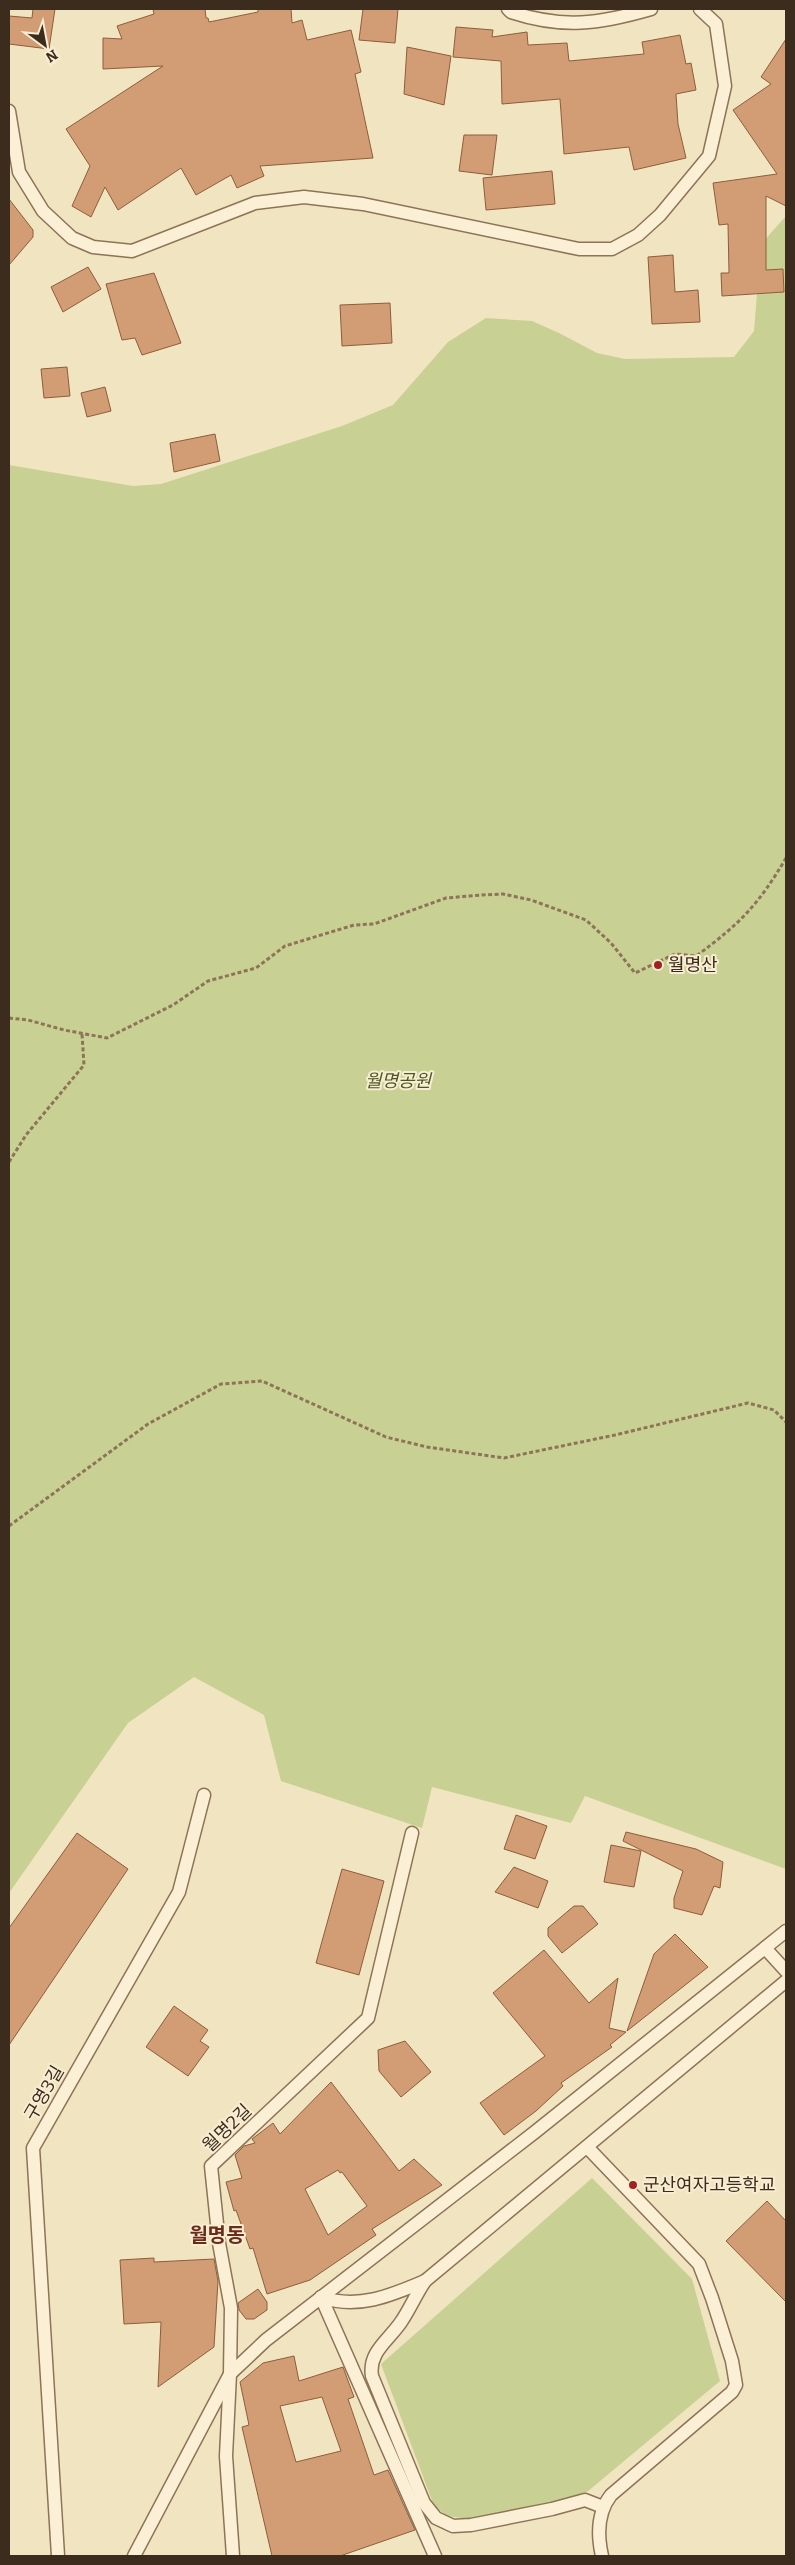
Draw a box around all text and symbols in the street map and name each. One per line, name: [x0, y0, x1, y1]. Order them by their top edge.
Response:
north arrow: [20, 20, 70, 70]
text: N: [42, 46, 61, 66]
place label: 월명산: [668, 954, 718, 976]
marker: 월명산: [652, 959, 664, 971]
park label: 월명공원: [365, 1070, 433, 1092]
street label: 구영3길: [19, 2062, 69, 2124]
street label: 월명2길: [198, 2099, 256, 2157]
place label: 군산여자고등학교: [643, 2174, 775, 2196]
marker: 군산여자고등학교: [627, 2179, 639, 2191]
district label: 월명동: [189, 2223, 245, 2247]

